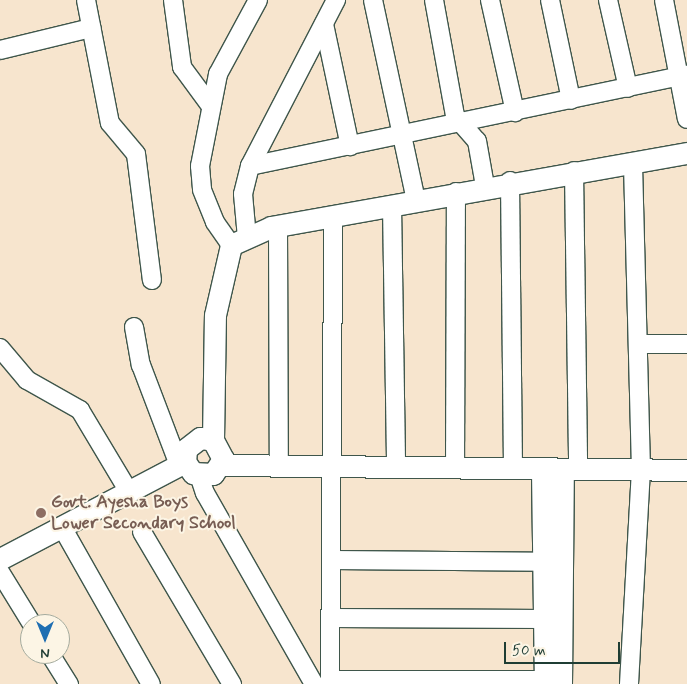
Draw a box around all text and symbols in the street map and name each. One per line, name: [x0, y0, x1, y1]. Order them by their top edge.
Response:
place label: Govt. Ayesha Boys Lower Secondary School: [51, 492, 238, 534]
marker: Govt. Ayesha Boys Lower Secondary School: [35, 507, 47, 519]
north arrow: [20, 614, 70, 664]
scale bar: [507, 632, 623, 664]
text: 50 m: [512, 641, 546, 661]
text: N: [40, 644, 50, 662]

